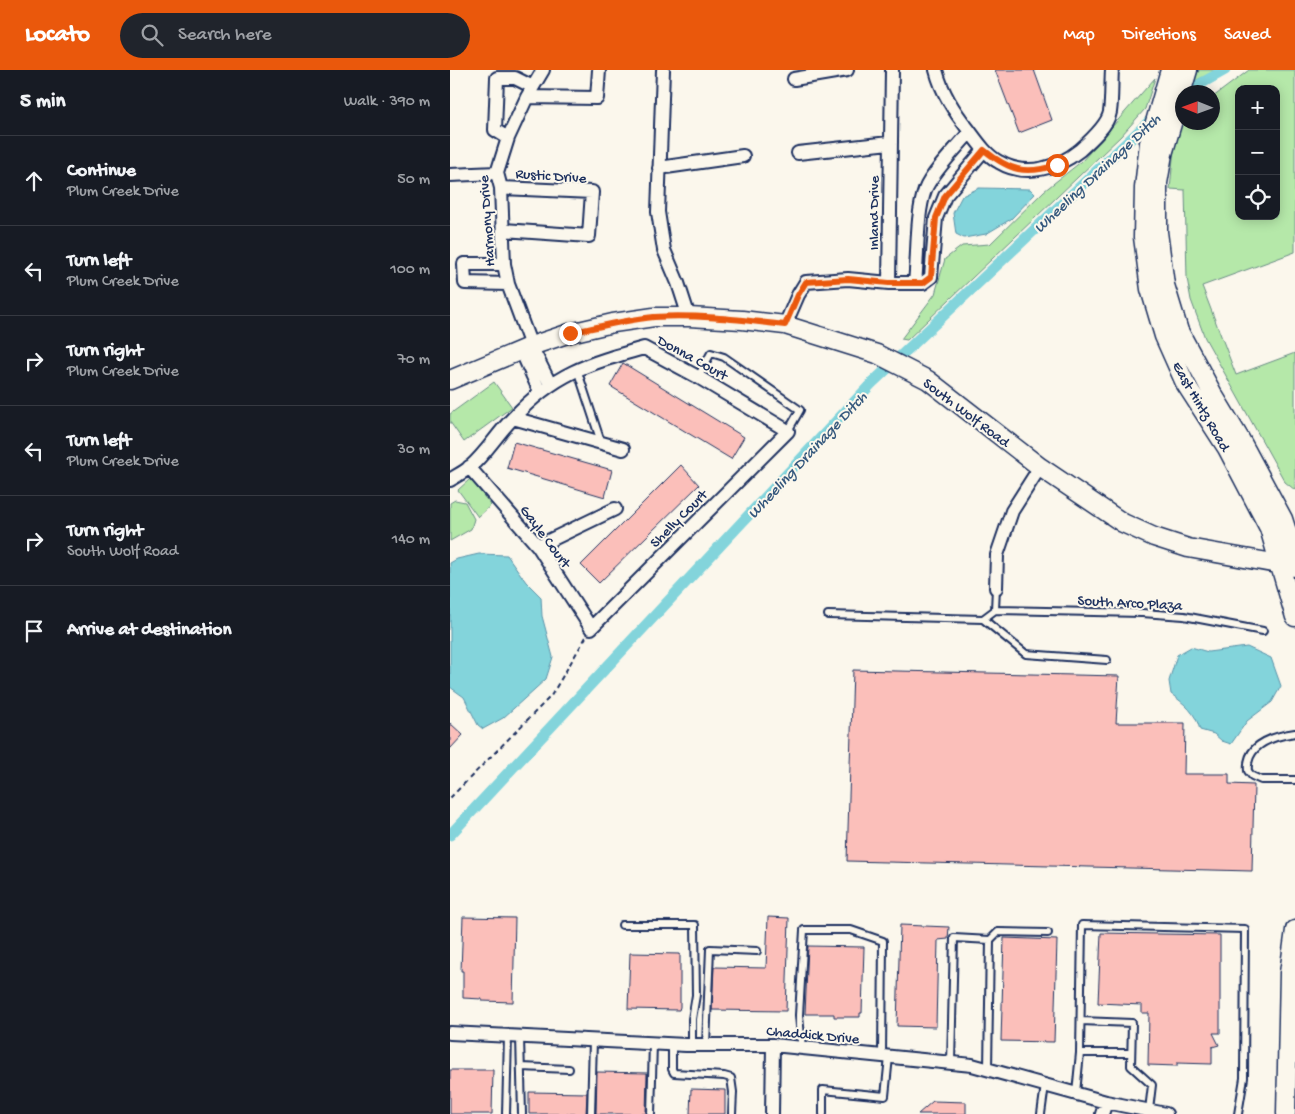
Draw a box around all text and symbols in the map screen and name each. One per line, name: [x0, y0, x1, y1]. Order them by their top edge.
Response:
search box: [120, 13, 470, 58]
text: Locato: [25, 21, 90, 50]
icon: search: [138, 21, 166, 49]
text: Search here: [178, 24, 272, 47]
text: Map: [1063, 25, 1095, 46]
text: Directions: [1123, 25, 1196, 46]
text: Saved: [1224, 25, 1270, 46]
north arrow: [1175, 85, 1220, 130]
map controls: [1235, 85, 1280, 220]
button: +: [1235, 85, 1280, 130]
text: 5 min: [20, 90, 65, 115]
text: Walk · 390 m: [344, 93, 430, 112]
water label: Wheeling Drainage Ditch: [1031, 110, 1166, 238]
button: −: [1235, 130, 1280, 175]
route start: [1046, 154, 1069, 177]
text: Continue: [67, 160, 136, 183]
street label: Rustic Drive: [515, 166, 587, 188]
icon: ahead: [20, 167, 48, 195]
text: 50 m: [397, 171, 430, 190]
street label: Harmony Drive: [476, 174, 500, 267]
street label: Inland Drive: [866, 175, 884, 250]
button: locate: [1235, 175, 1280, 220]
text: Plum Creek Drive: [67, 183, 179, 202]
text: Turn left: [67, 250, 131, 273]
icon: left: [20, 257, 48, 285]
text: 100 m: [390, 261, 430, 280]
text: Plum Creek Drive: [67, 273, 179, 292]
route end: [559, 322, 582, 345]
street label: Donna Court: [653, 331, 732, 386]
text: Turn right: [67, 340, 143, 363]
icon: right: [20, 347, 48, 375]
text: 70 m: [397, 351, 430, 370]
street label: East Hintz Road: [1167, 359, 1234, 456]
text: Plum Creek Drive: [67, 363, 179, 382]
street label: South Wolf Road: [919, 375, 1014, 453]
water label: Wheeling Drainage Ditch: [745, 389, 873, 524]
text: Turn left: [67, 430, 131, 453]
icon: left: [20, 437, 48, 465]
text: 30 m: [397, 441, 430, 460]
text: Plum Creek Drive: [67, 453, 179, 472]
street label: Shelly Court: [647, 485, 714, 552]
street label: Gayle Court: [515, 502, 575, 574]
text: Turn right: [67, 520, 143, 543]
icon: right: [20, 527, 48, 555]
text: 140 m: [392, 531, 430, 550]
text: South Wolf Road: [67, 543, 178, 562]
street label: South Arco Plaza: [1077, 592, 1183, 616]
icon: arrive: [20, 617, 48, 645]
text: Arrive at destination: [67, 619, 231, 642]
street label: Chaddick Drive: [766, 1023, 860, 1049]

